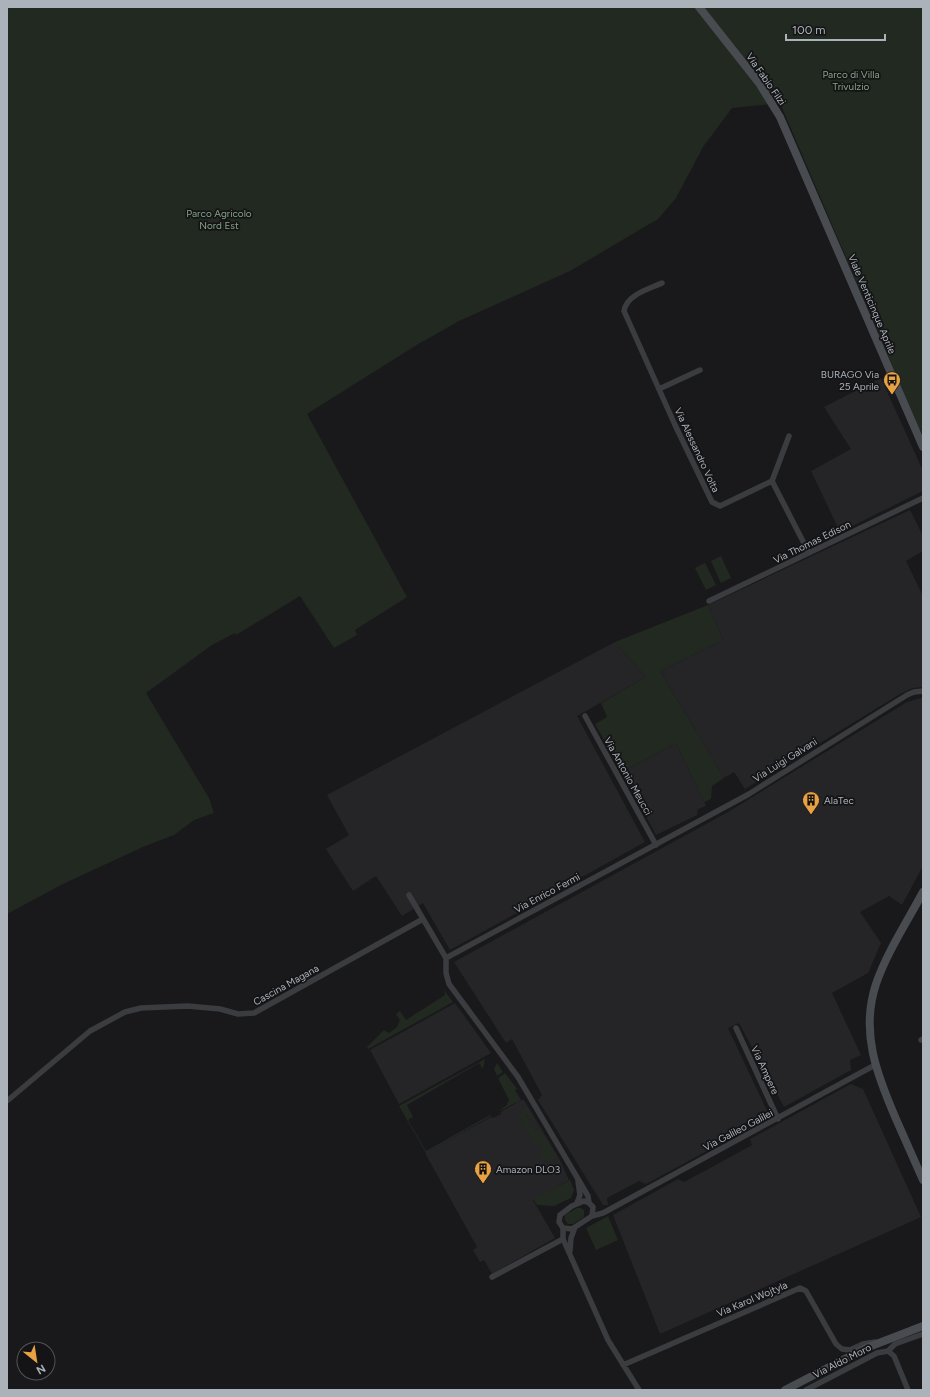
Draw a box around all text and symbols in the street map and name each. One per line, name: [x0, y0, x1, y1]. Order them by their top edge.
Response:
scale bar: [786, 16, 885, 42]
text: 100 m: [792, 23, 826, 37]
street label: Via Fabio Filzi: [743, 50, 789, 108]
park label: Parco di Villa Trivulzio: [822, 68, 880, 93]
park label: Parco Agricolo Nord Est: [186, 207, 252, 232]
street label: Viale Venticinque Aprile: [845, 252, 899, 356]
place label: BURAGO Via 25 Aprile: [821, 368, 880, 393]
bus stop icon: BURAGO Via 25 Aprile: [882, 370, 902, 395]
street label: Via Alessandro Volta: [672, 405, 722, 495]
street label: Via Thomas Edison: [771, 517, 853, 566]
street label: Via Antonio Meucci: [601, 735, 655, 817]
street label: Via Luigi Galvani: [750, 735, 820, 785]
building icon: AlaTec: [801, 790, 821, 815]
place label: AlaTec: [824, 794, 854, 807]
street label: Via Enrico Fermi: [512, 870, 582, 916]
street label: Cascina Magana: [251, 962, 321, 1008]
street label: Via Ampere: [748, 1044, 782, 1097]
street label: Via Galileo Galilei: [701, 1106, 775, 1154]
building icon: Amazon DLO3: [473, 1159, 493, 1184]
place label: Amazon DLO3: [496, 1163, 560, 1176]
street label: Via Karol Wojtyla: [715, 1278, 789, 1320]
north arrow: [16, 1341, 56, 1381]
street label: Via Aldo Moro: [811, 1341, 873, 1381]
text: N: [34, 1361, 48, 1377]

